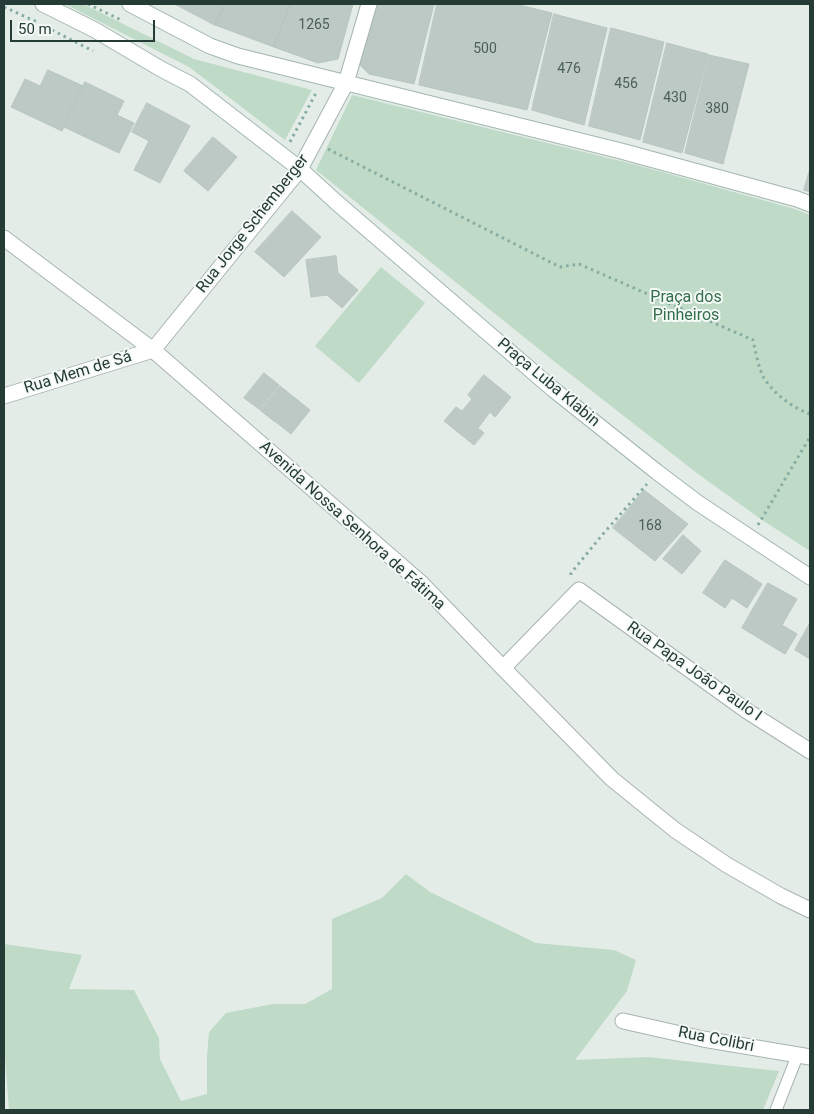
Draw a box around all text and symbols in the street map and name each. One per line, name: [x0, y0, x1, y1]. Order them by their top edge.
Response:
scale bar: [12, 10, 158, 42]
house number: 1265: [298, 17, 330, 33]
text: 50 m: [18, 20, 52, 38]
house number: 500: [473, 41, 497, 57]
house number: 476: [557, 61, 581, 77]
house number: 456: [614, 76, 638, 92]
house number: 430: [663, 90, 687, 106]
house number: 380: [705, 101, 729, 117]
street label: Rua Jorge Schemberger: [193, 151, 313, 297]
park label: Praça dos Pinheiros: [650, 288, 722, 326]
street label: Praça Luba Klabin: [493, 334, 603, 432]
street label: Rua Mem de Sá: [22, 348, 134, 398]
street label: Avenida Nossa Senhora de Fátima: [255, 437, 449, 615]
house number: 168: [638, 518, 662, 534]
street label: Rua Papa João Paulo I: [623, 618, 765, 726]
street label: Rua Colibri: [676, 1023, 756, 1057]

